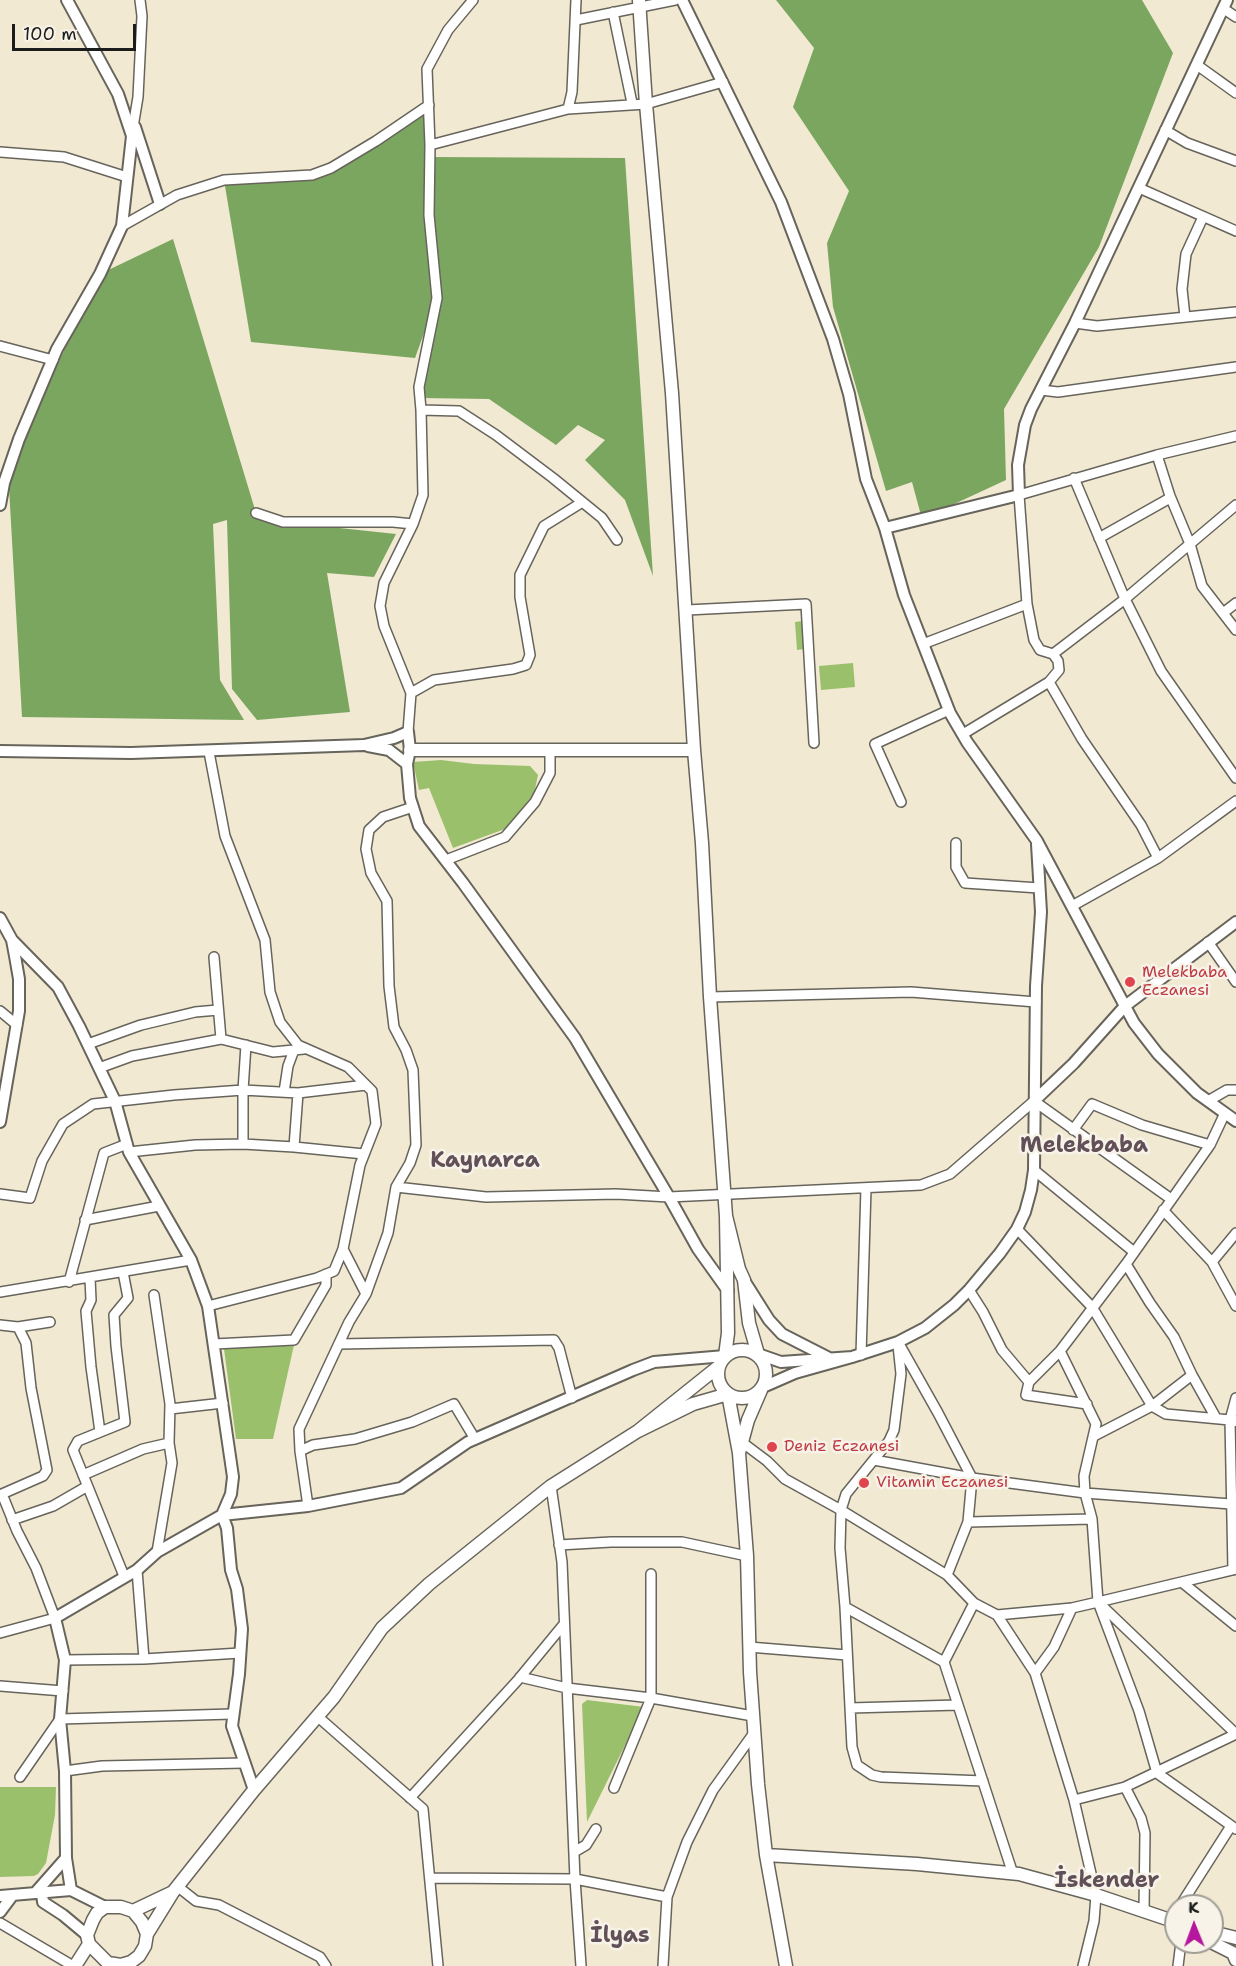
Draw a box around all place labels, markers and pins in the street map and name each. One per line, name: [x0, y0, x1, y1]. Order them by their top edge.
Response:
place label: Melekbaba Eczanesi: [1142, 963, 1227, 1001]
marker: Melekbaba Eczanesi: [1123, 975, 1137, 989]
place label: Deniz Eczanesi: [784, 1437, 899, 1457]
marker: Deniz Eczanesi: [765, 1440, 779, 1454]
place label: Vitamin Eczanesi: [876, 1473, 1008, 1493]
marker: Vitamin Eczanesi: [857, 1476, 871, 1490]

